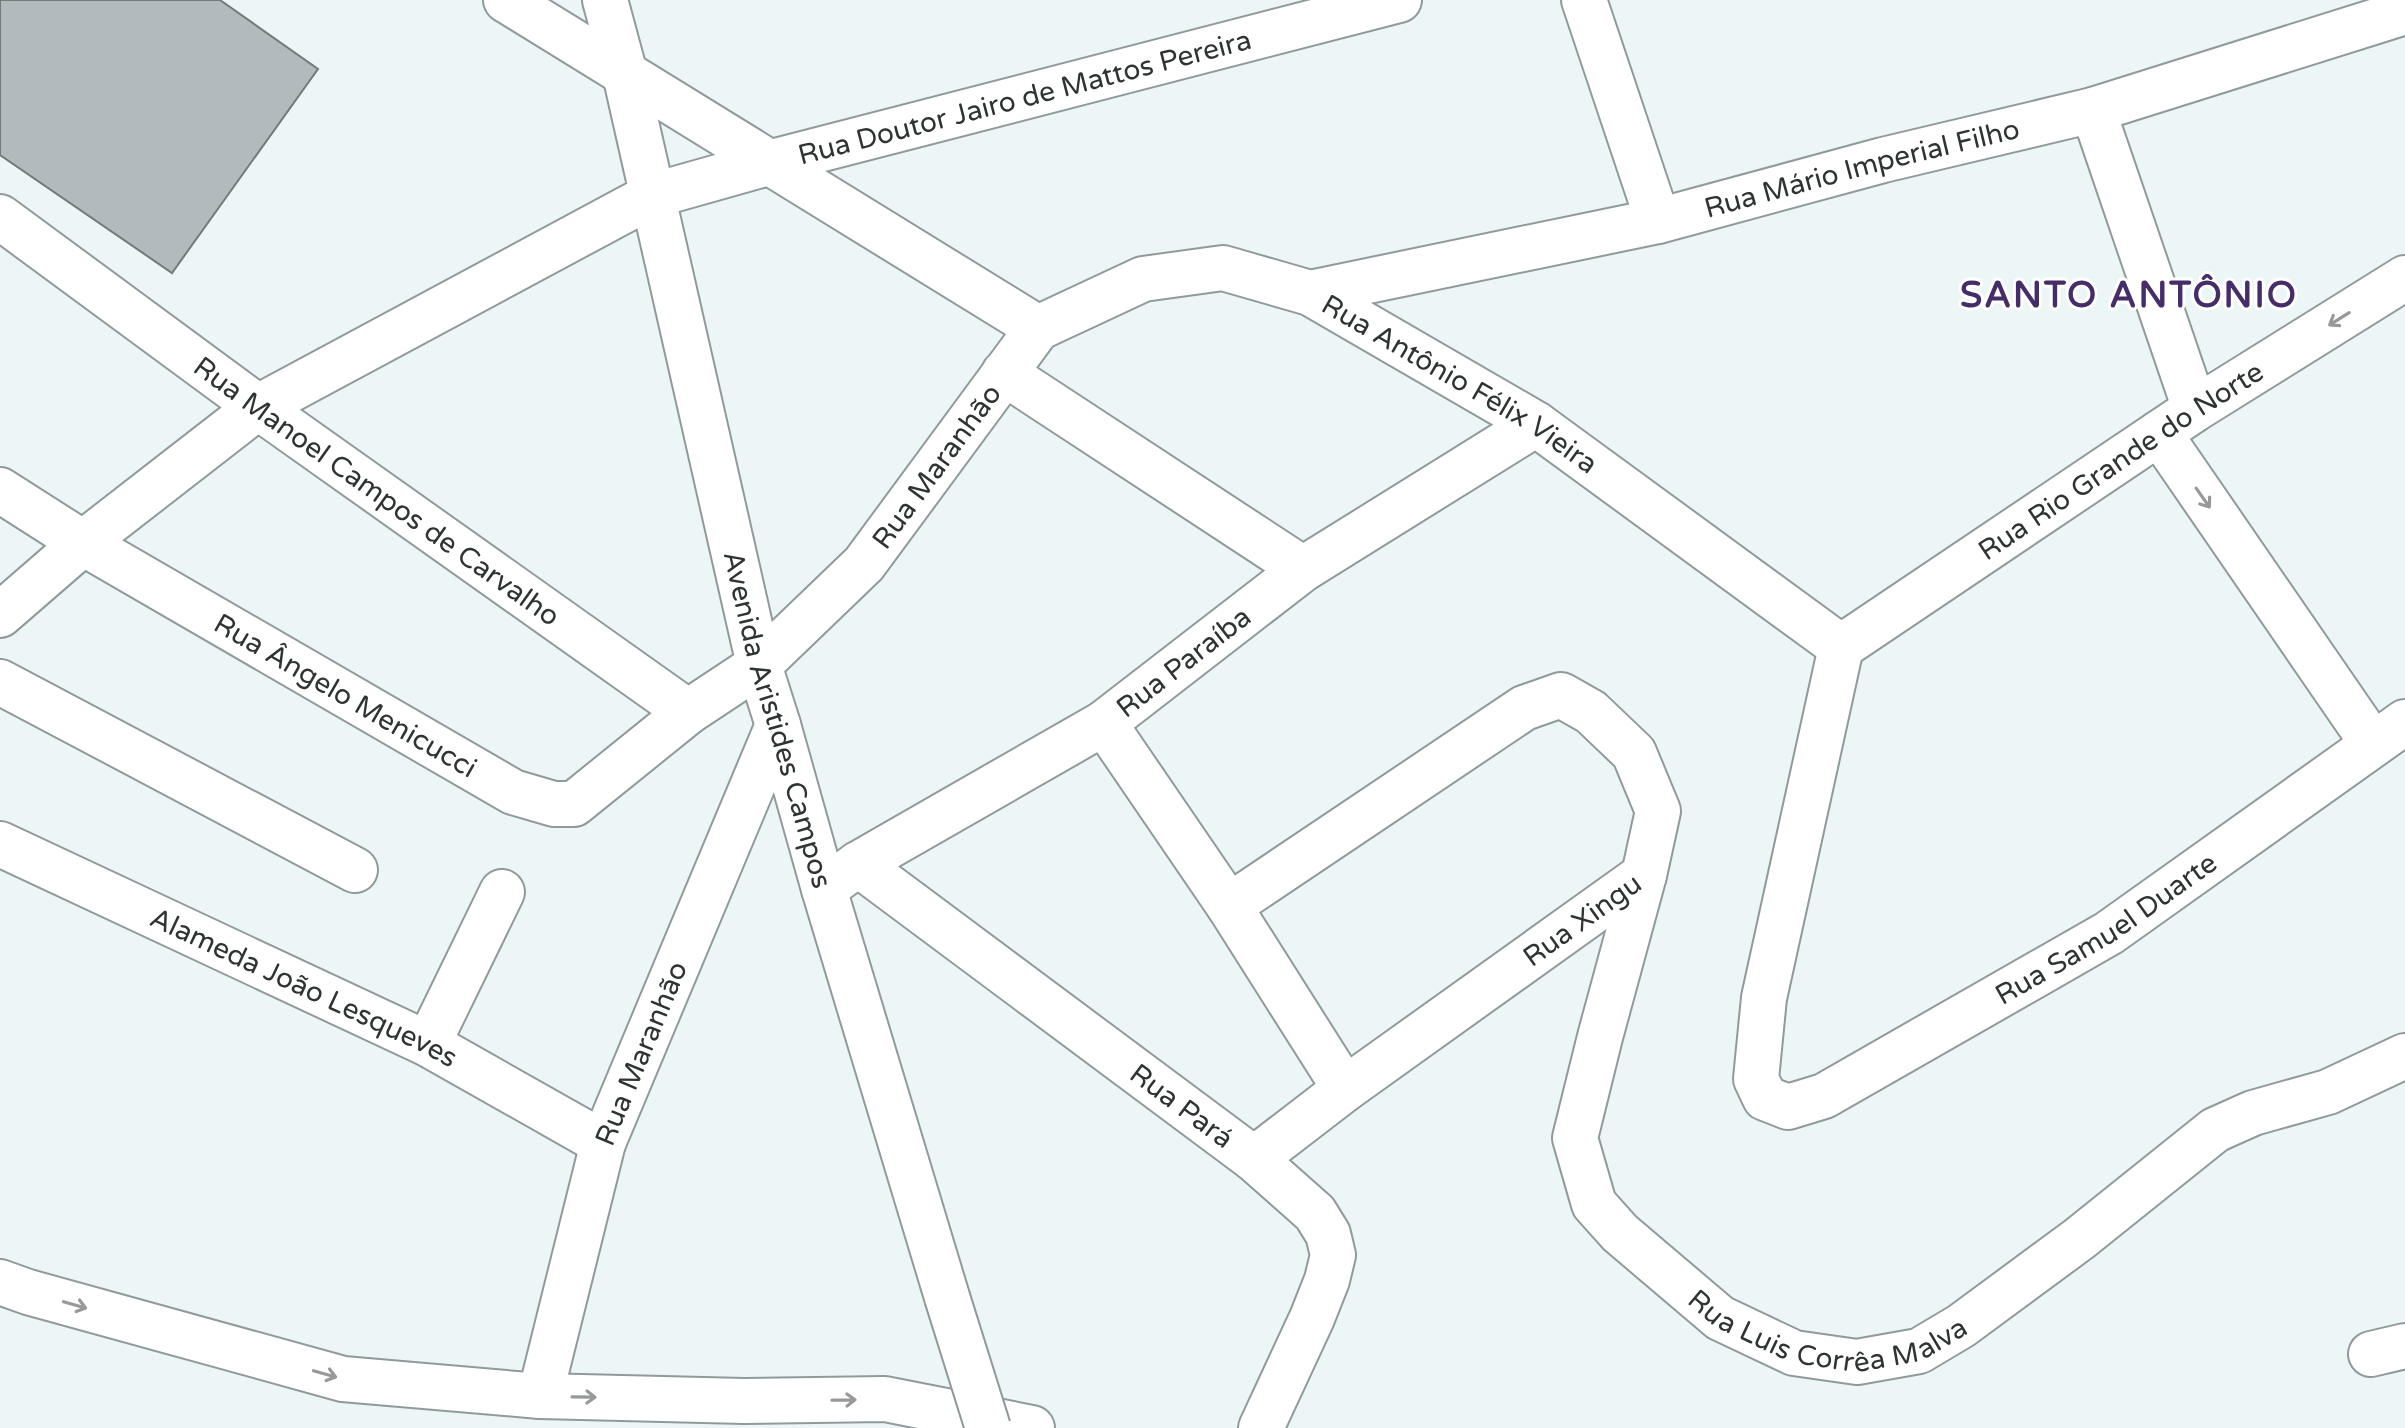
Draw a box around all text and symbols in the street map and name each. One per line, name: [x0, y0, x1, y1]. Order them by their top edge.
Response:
street label: Rua Doutor Jairo de Mattos Pereira: [794, 23, 1255, 173]
street label: Rua Mário Imperial Filho: [1701, 112, 2023, 226]
district label: SANTO ANTÔNIO: [1960, 273, 2298, 317]
street label: Rua Antônio Félix Vieira: [1315, 288, 1604, 481]
one-way arrow: [2328, 312, 2351, 328]
street label: Rua Manoel Campos de Carvalho: [187, 349, 566, 634]
street label: Rua Rio Grande do Norte: [1972, 355, 2270, 568]
street label: Rua Maranhão: [865, 378, 1009, 556]
one-way arrow: [2195, 486, 2211, 508]
street label: Avenida Aristides Campos: [716, 548, 839, 892]
street label: Rua Paraíba: [1110, 600, 1258, 725]
street label: Rua Ângelo Menicucci: [208, 607, 483, 785]
street label: Rua Samuel Duarte: [1989, 846, 2224, 1013]
street label: Rua Xingu: [1517, 866, 1648, 974]
street label: Alameda João Lesqueves: [145, 901, 463, 1075]
street label: Rua Maranhão: [588, 957, 695, 1151]
street label: Rua Pará: [1123, 1057, 1240, 1156]
street label: Rua Luis Corrêa Malva: [1681, 1282, 1973, 1380]
one-way arrow: [61, 1298, 87, 1313]
one-way arrow: [312, 1368, 338, 1383]
one-way arrow: [570, 1390, 597, 1405]
one-way arrow: [830, 1392, 857, 1408]

